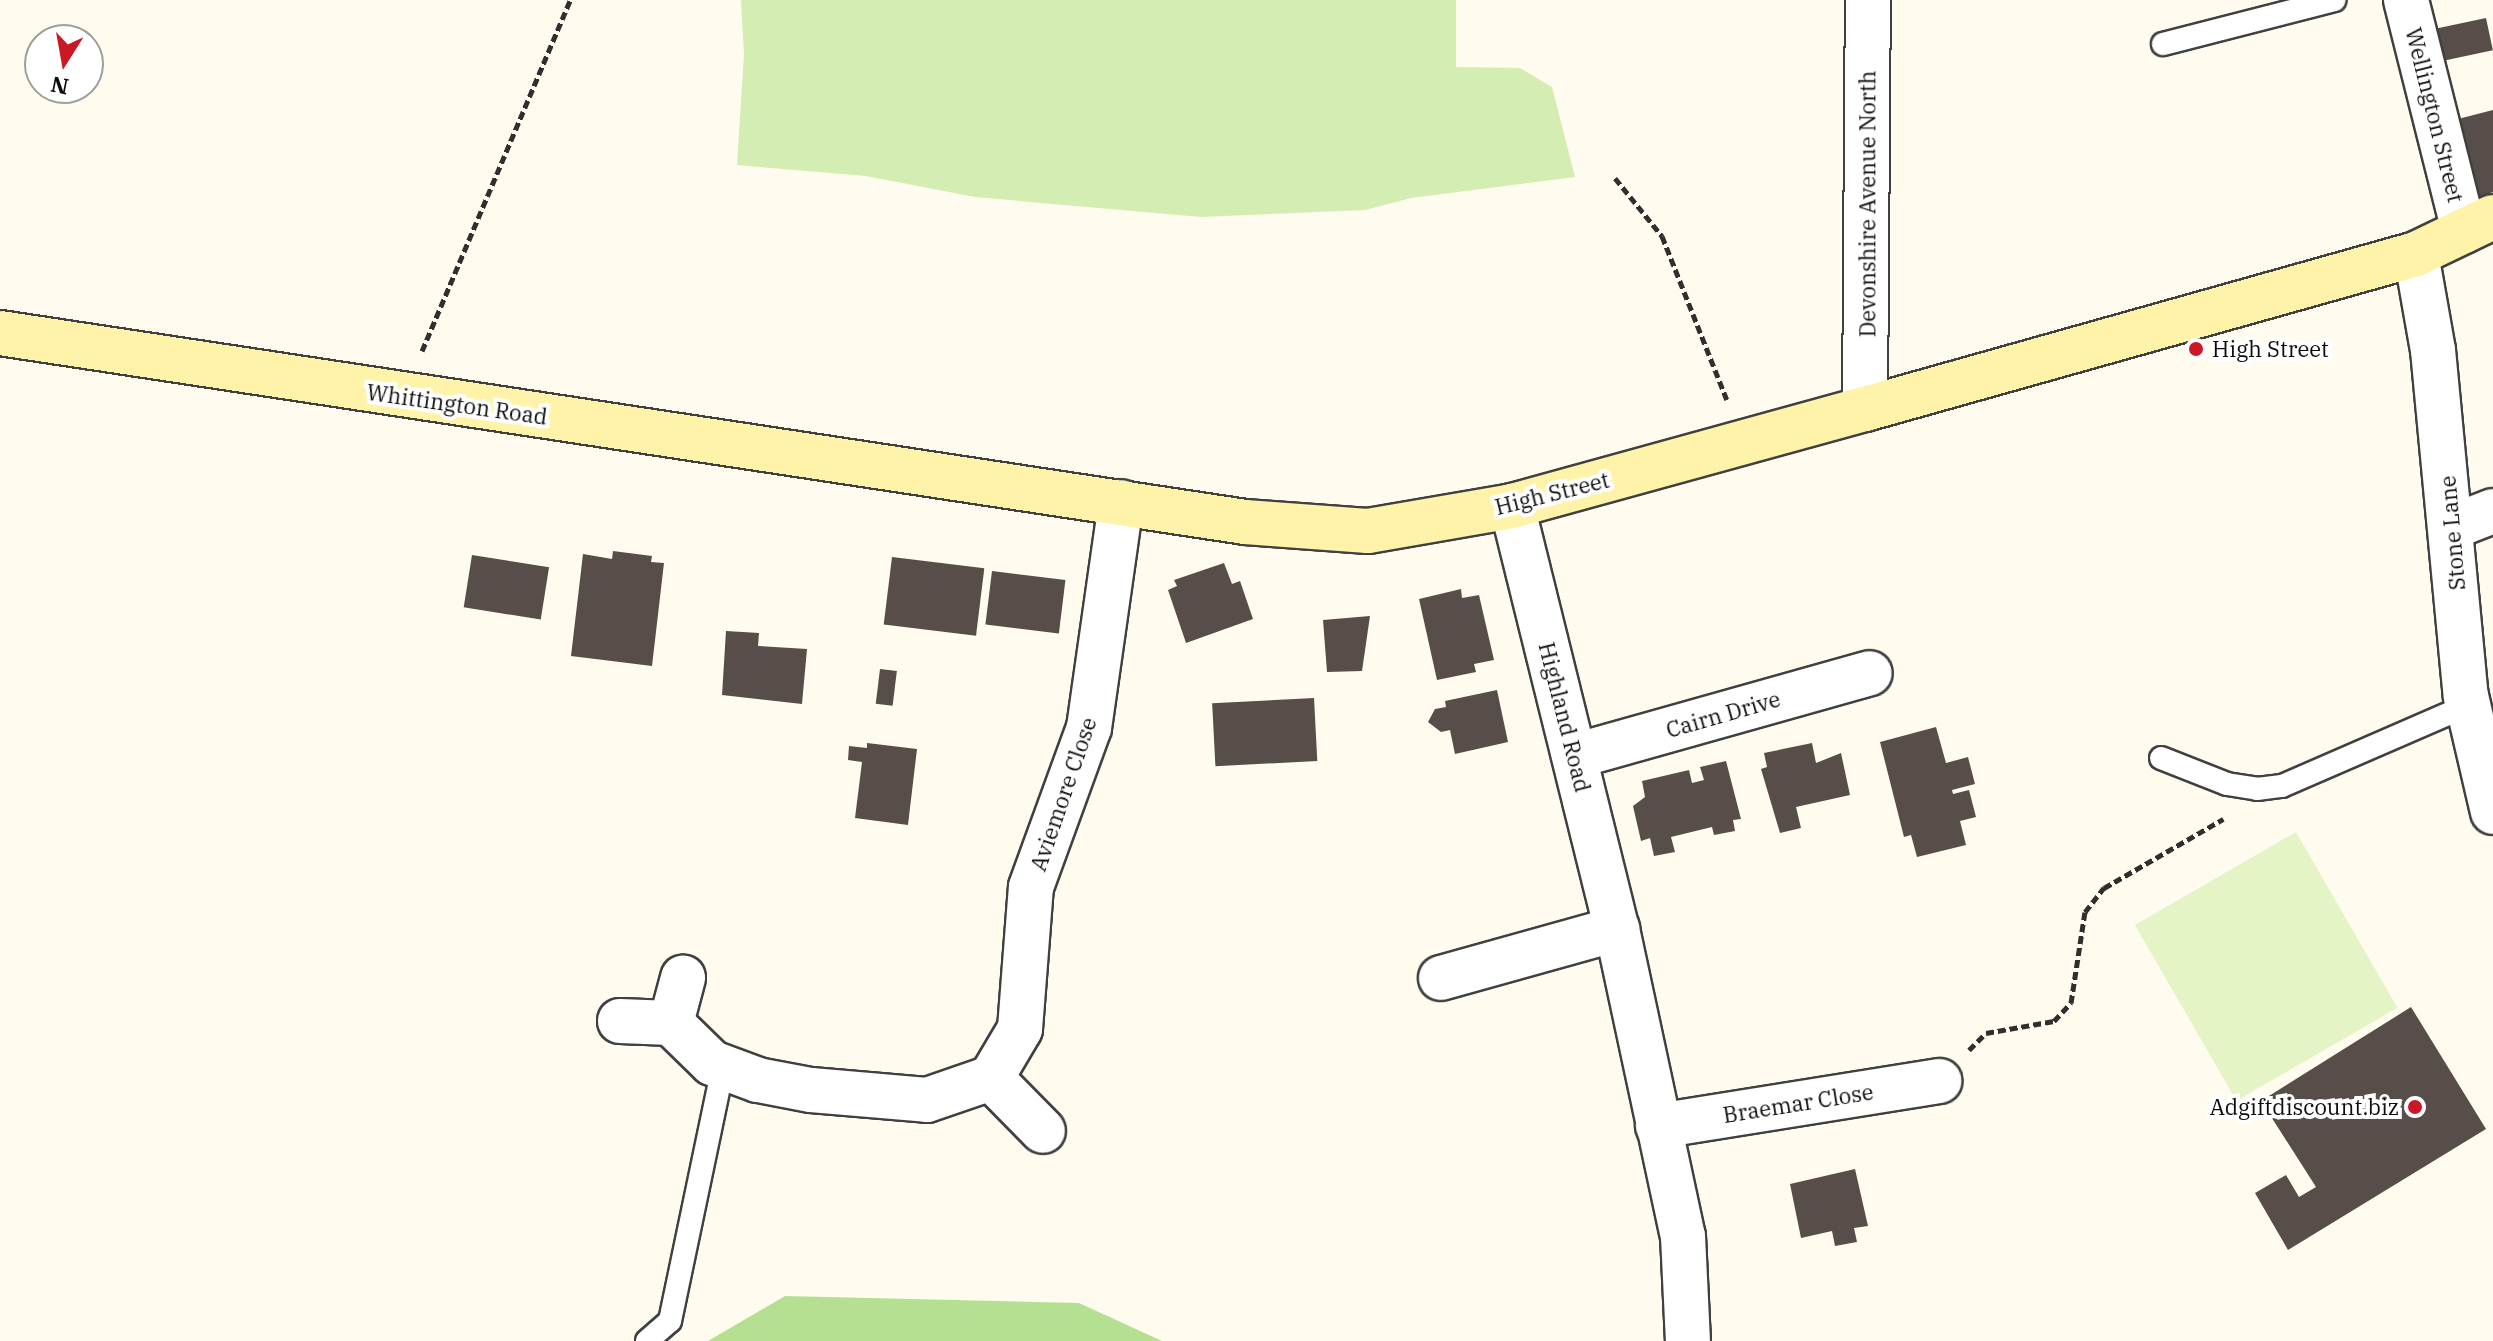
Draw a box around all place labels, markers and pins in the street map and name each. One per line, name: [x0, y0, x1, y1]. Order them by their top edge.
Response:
place label: High Street: [2212, 336, 2329, 362]
marker: High Street: [2187, 340, 2205, 358]
place label: Adgiftdiscount.biz: [2210, 1094, 2399, 1120]
marker: Adgiftdiscount.biz: [2406, 1098, 2424, 1116]

